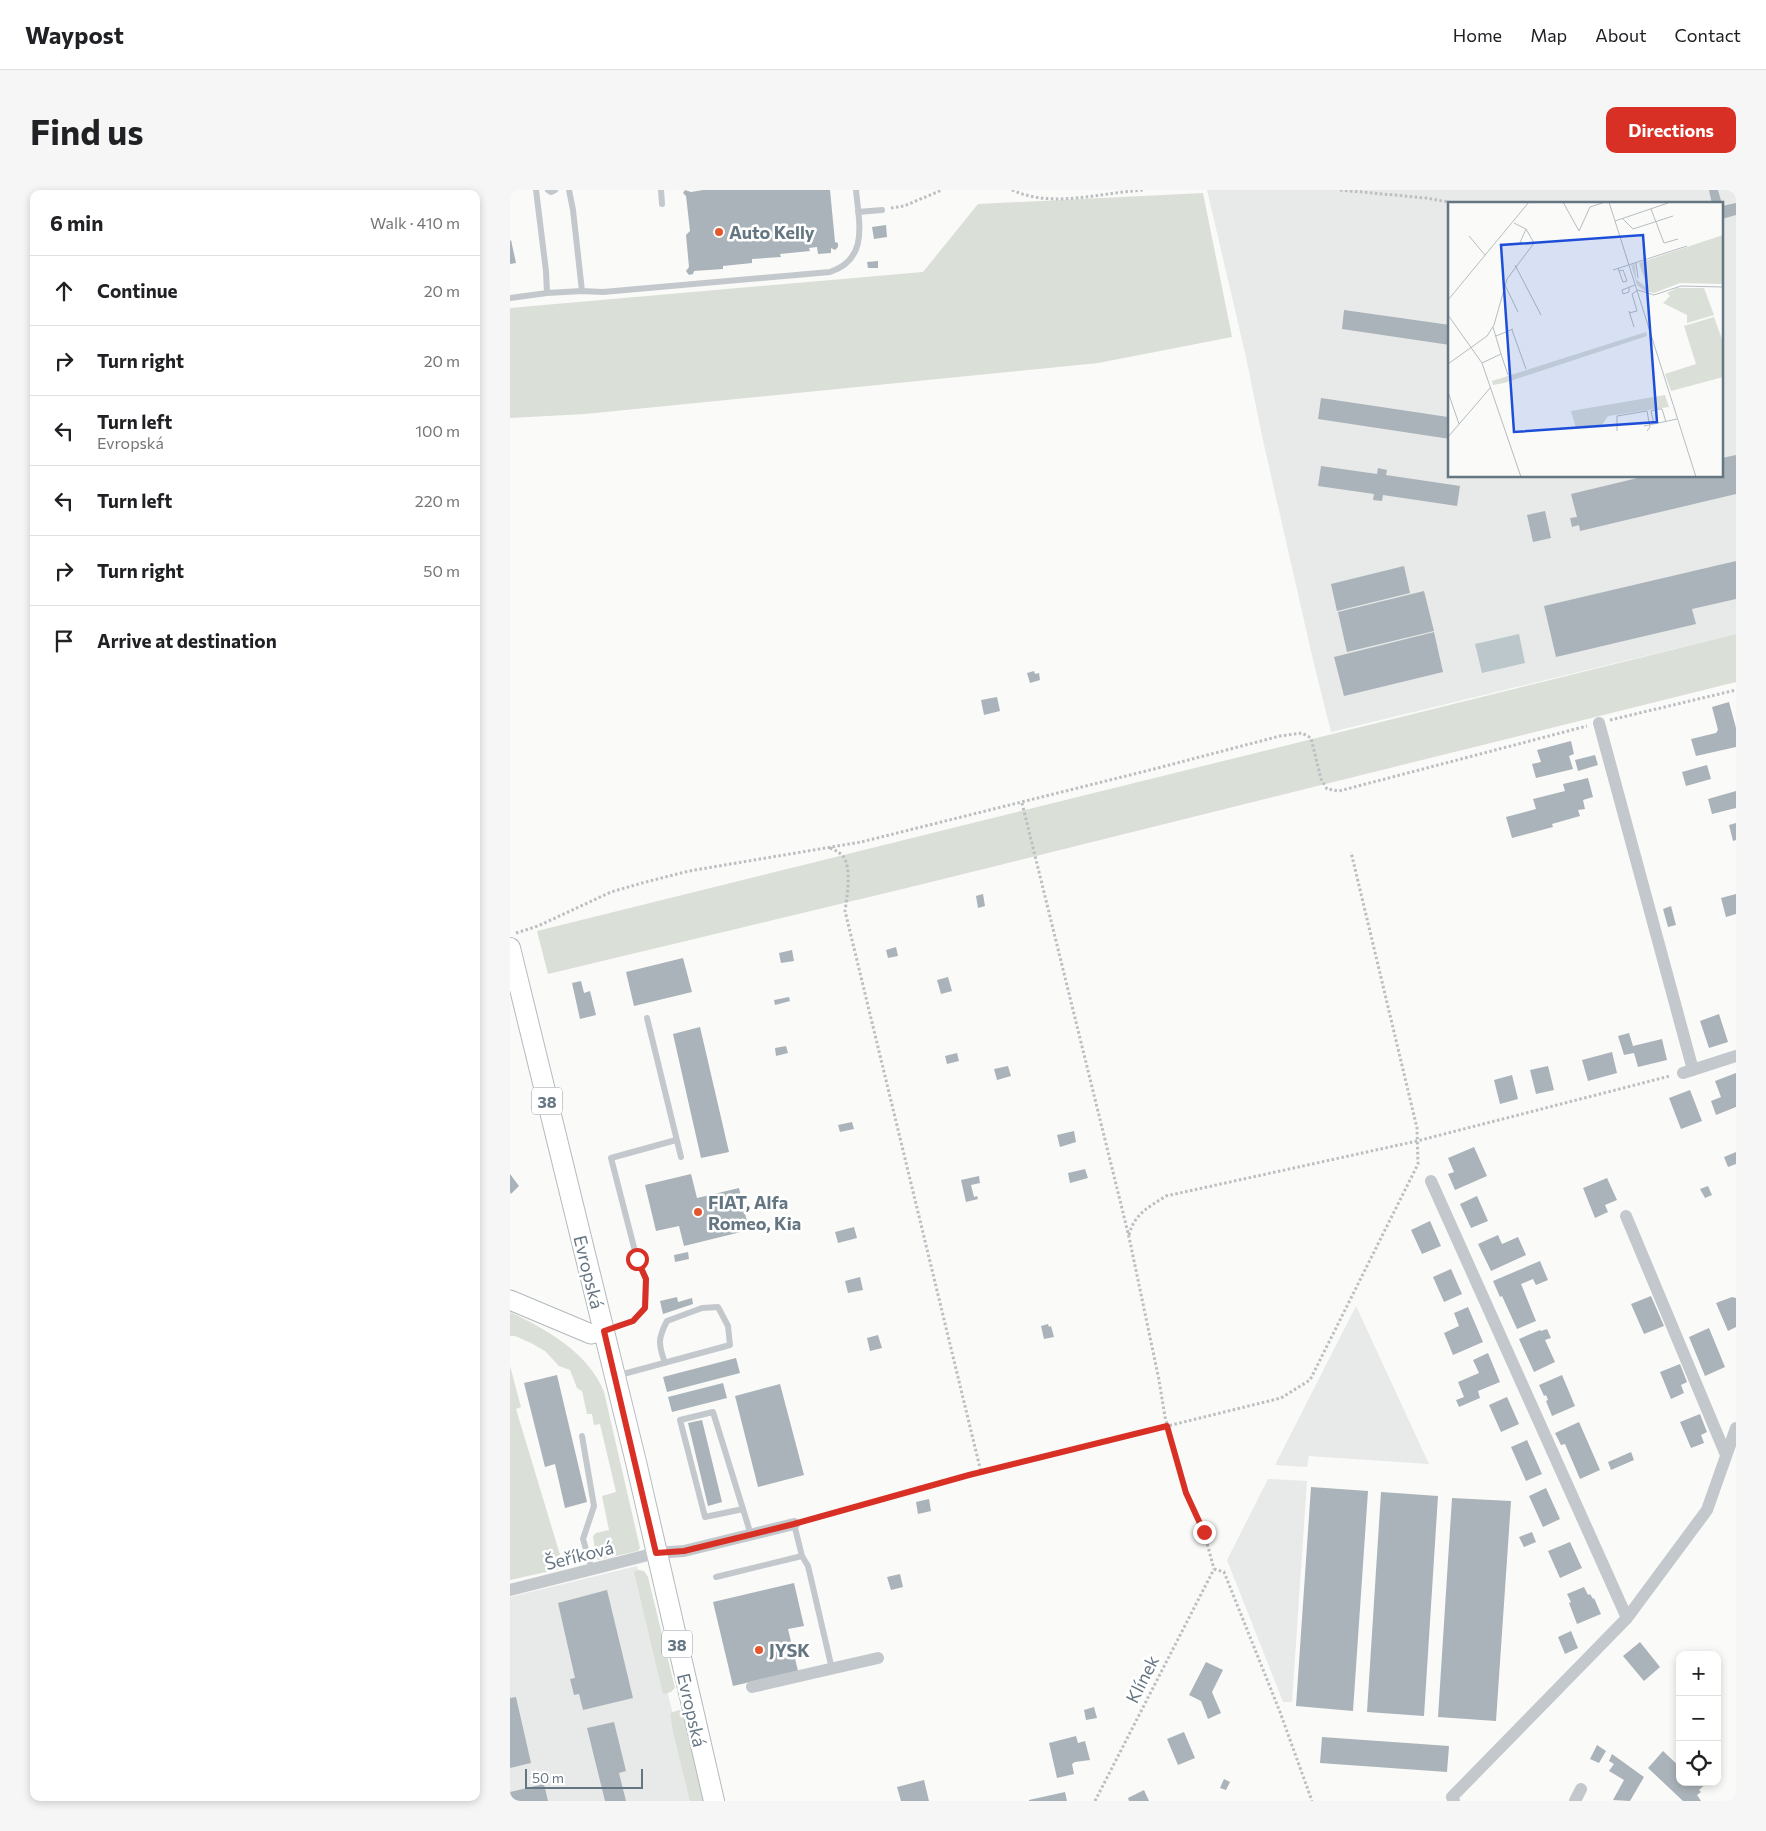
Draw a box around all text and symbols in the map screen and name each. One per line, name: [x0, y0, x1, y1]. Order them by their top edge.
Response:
text: Waypost: [25, 20, 124, 49]
text: Home: [1453, 24, 1502, 46]
text: Map: [1530, 24, 1567, 46]
text: About: [1595, 24, 1647, 46]
text: Contact: [1675, 24, 1741, 46]
button: Directions: [1606, 107, 1736, 153]
text: Find us: [30, 109, 144, 152]
inset map: [1448, 202, 1724, 478]
text: 6 min: [50, 210, 103, 235]
text: Walk · 410 m: [370, 213, 460, 232]
place label: Auto Kelly: [729, 221, 815, 243]
marker: Auto Kelly: [713, 226, 725, 238]
icon: ahead: [50, 277, 78, 305]
text: Continue: [97, 279, 177, 302]
text: 20 m: [424, 281, 460, 300]
icon: right: [50, 347, 78, 375]
text: Turn right: [97, 349, 184, 372]
text: 20 m: [424, 351, 460, 370]
text: Turn left: [97, 410, 172, 433]
icon: left: [50, 417, 78, 445]
text: 100 m: [415, 421, 460, 440]
text: Evropská: [97, 433, 164, 452]
icon: left: [50, 487, 78, 515]
text: Turn left: [97, 489, 172, 512]
text: 220 m: [415, 491, 460, 510]
icon: right: [50, 557, 78, 585]
text: Turn right: [97, 559, 184, 582]
text: 50 m: [423, 561, 460, 580]
icon: arrive: [50, 627, 78, 655]
text: Arrive at destination: [97, 629, 277, 652]
road number: 38: [532, 1088, 562, 1114]
place label: FIAT, Alfa Romeo, Kia: [708, 1191, 801, 1234]
marker: FIAT, Alfa Romeo, Kia: [692, 1206, 704, 1218]
street label: Evropská: [569, 1233, 609, 1311]
route start: [626, 1248, 649, 1271]
route end: [1193, 1521, 1216, 1544]
street label: Šeříková: [542, 1536, 616, 1574]
road number: 38: [662, 1630, 692, 1658]
place label: JYSK: [769, 1639, 810, 1661]
marker: JYSK: [753, 1644, 765, 1656]
street label: Klínek: [1121, 1651, 1163, 1707]
map controls: [1676, 1651, 1721, 1786]
button: +: [1676, 1651, 1721, 1696]
street label: Evropská: [673, 1671, 711, 1749]
button: −: [1676, 1696, 1721, 1741]
button: locate: [1676, 1741, 1721, 1786]
scale bar: [525, 1766, 642, 1789]
text: 50 m: [532, 1769, 564, 1786]

